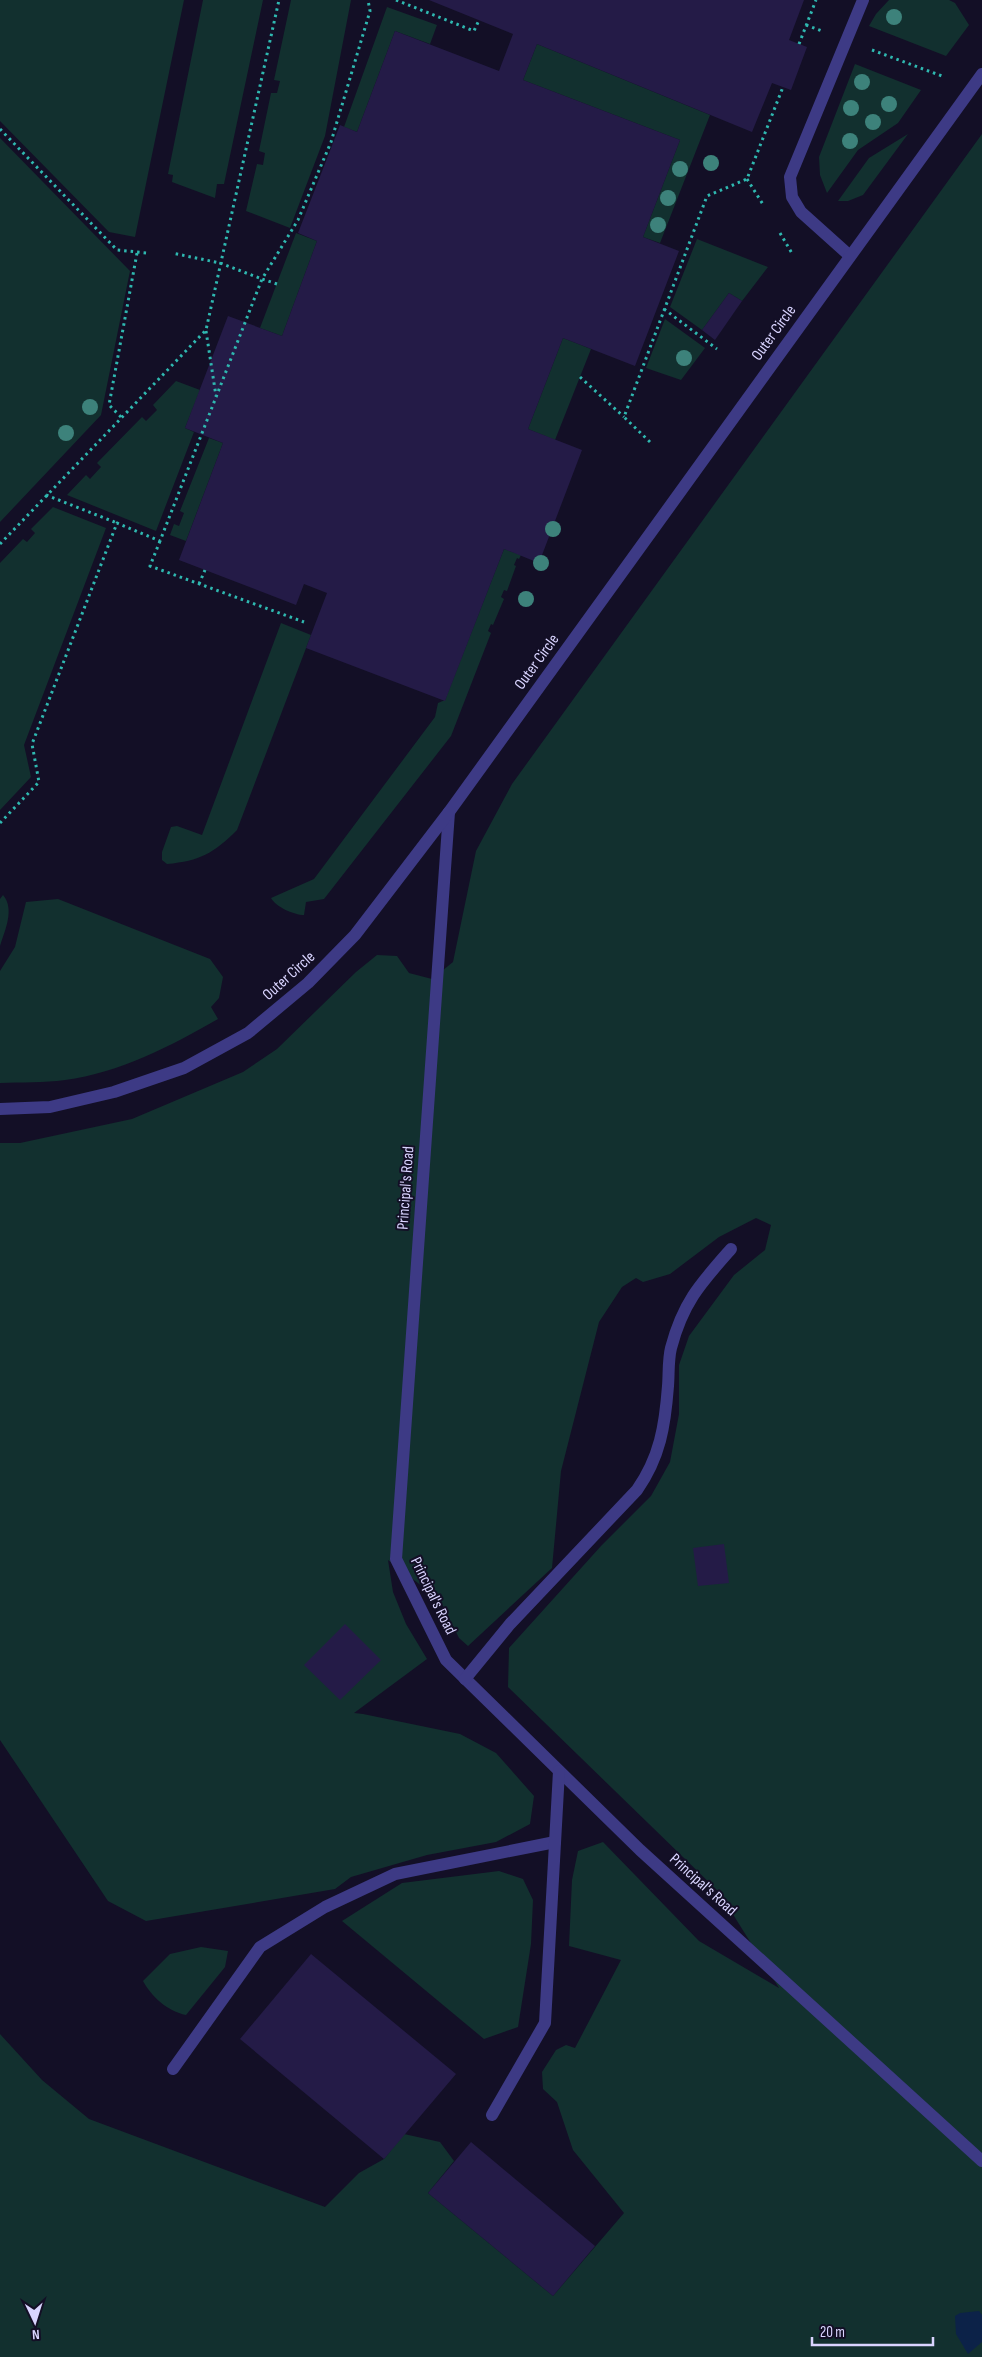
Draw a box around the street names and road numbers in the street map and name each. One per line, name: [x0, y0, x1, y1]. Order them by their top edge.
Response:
street label: Outer Circle: [748, 302, 800, 364]
street label: Outer Circle: [511, 631, 563, 693]
street label: Outer Circle: [259, 948, 319, 1004]
street label: Principal's Road: [394, 1146, 418, 1230]
street label: Principal's Road: [406, 1554, 460, 1638]
street label: Principal's Road: [666, 1850, 740, 1920]

